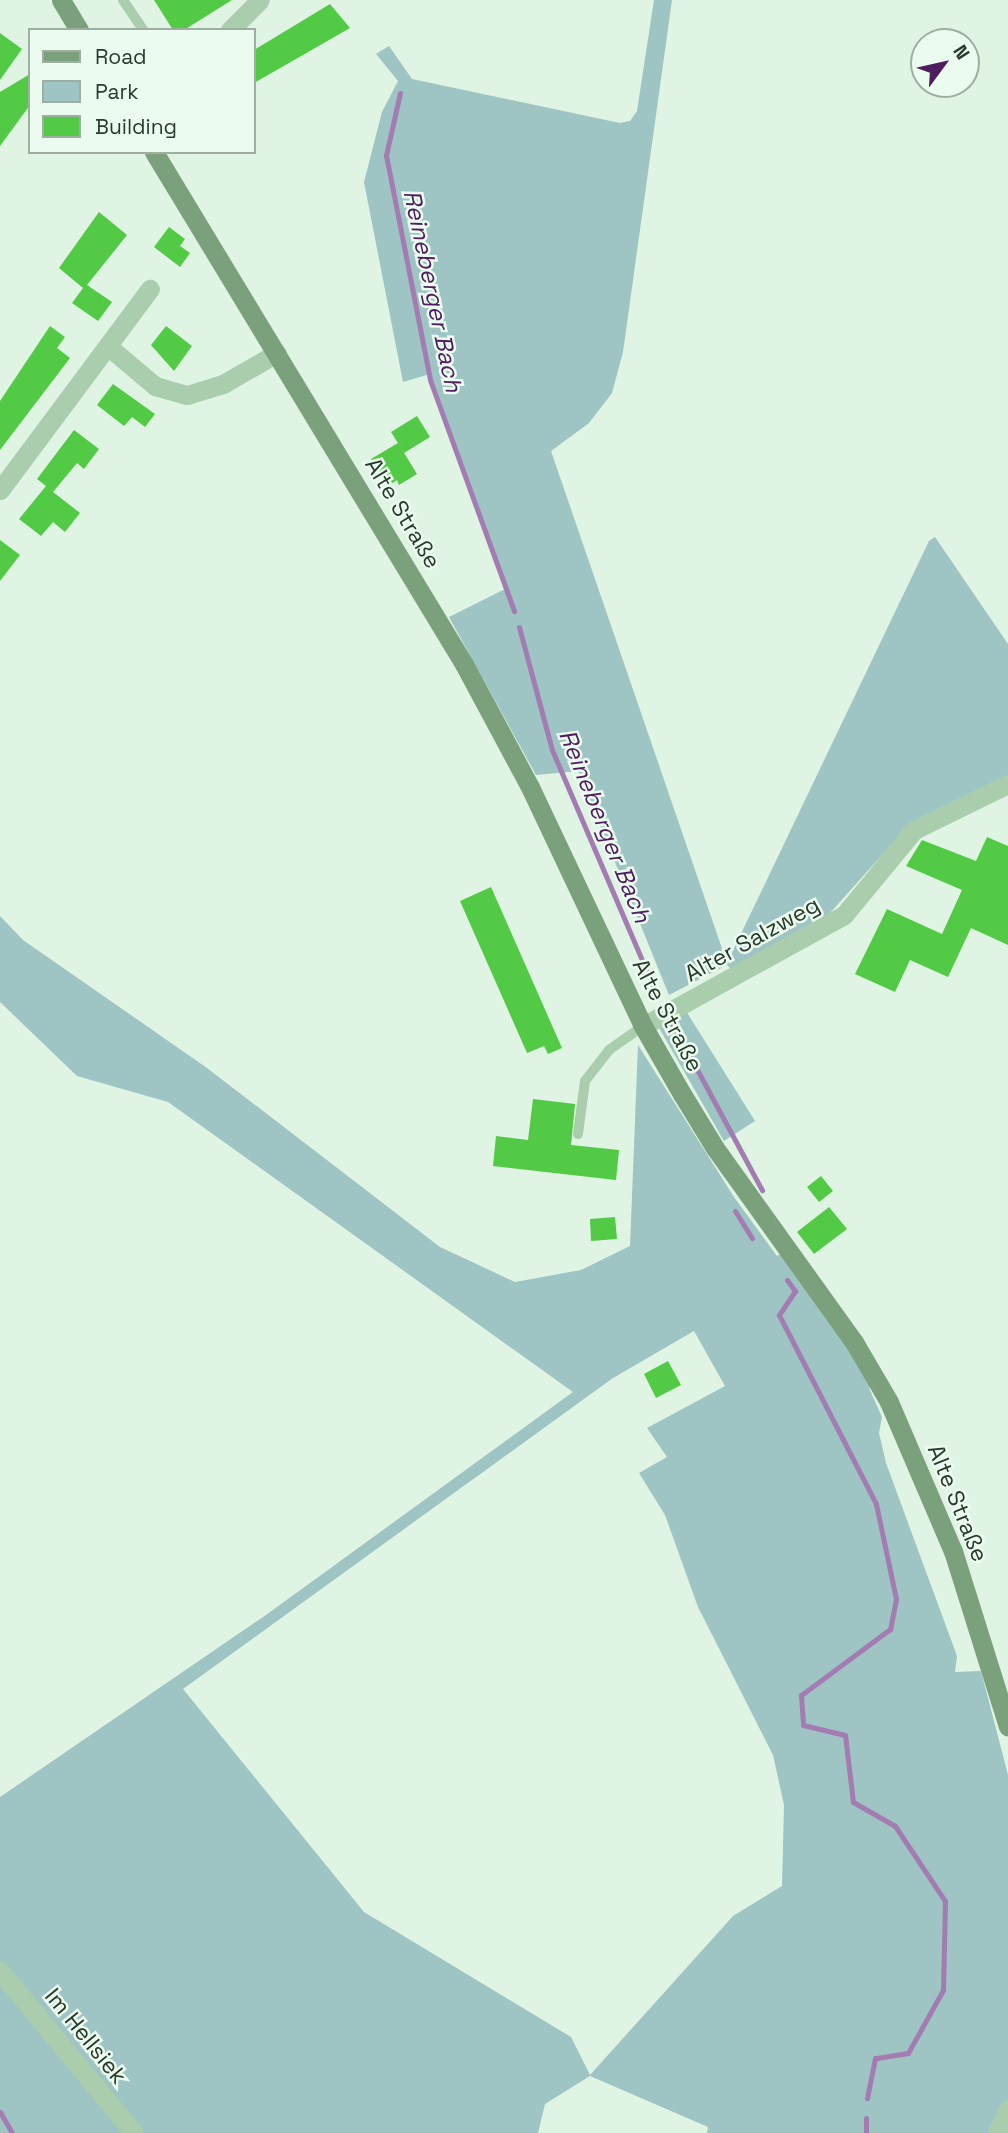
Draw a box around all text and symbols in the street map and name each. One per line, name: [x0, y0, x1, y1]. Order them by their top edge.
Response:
legend: [28, 28, 256, 154]
north arrow: [910, 28, 980, 98]
text: N: [947, 40, 975, 65]
text: Road: [95, 43, 147, 70]
text: Park: [95, 78, 139, 105]
text: Building: [95, 113, 177, 140]
water label: Reineberger Bach: [398, 187, 468, 395]
street label: Alte Straße: [359, 453, 447, 573]
water label: Reineberger Bach: [553, 725, 657, 927]
street label: Alter Salzweg: [680, 891, 824, 987]
street label: Alte Straße: [627, 954, 709, 1076]
street label: Alte Straße: [922, 1440, 994, 1566]
street label: Im Hellsiek: [39, 1983, 133, 2089]

